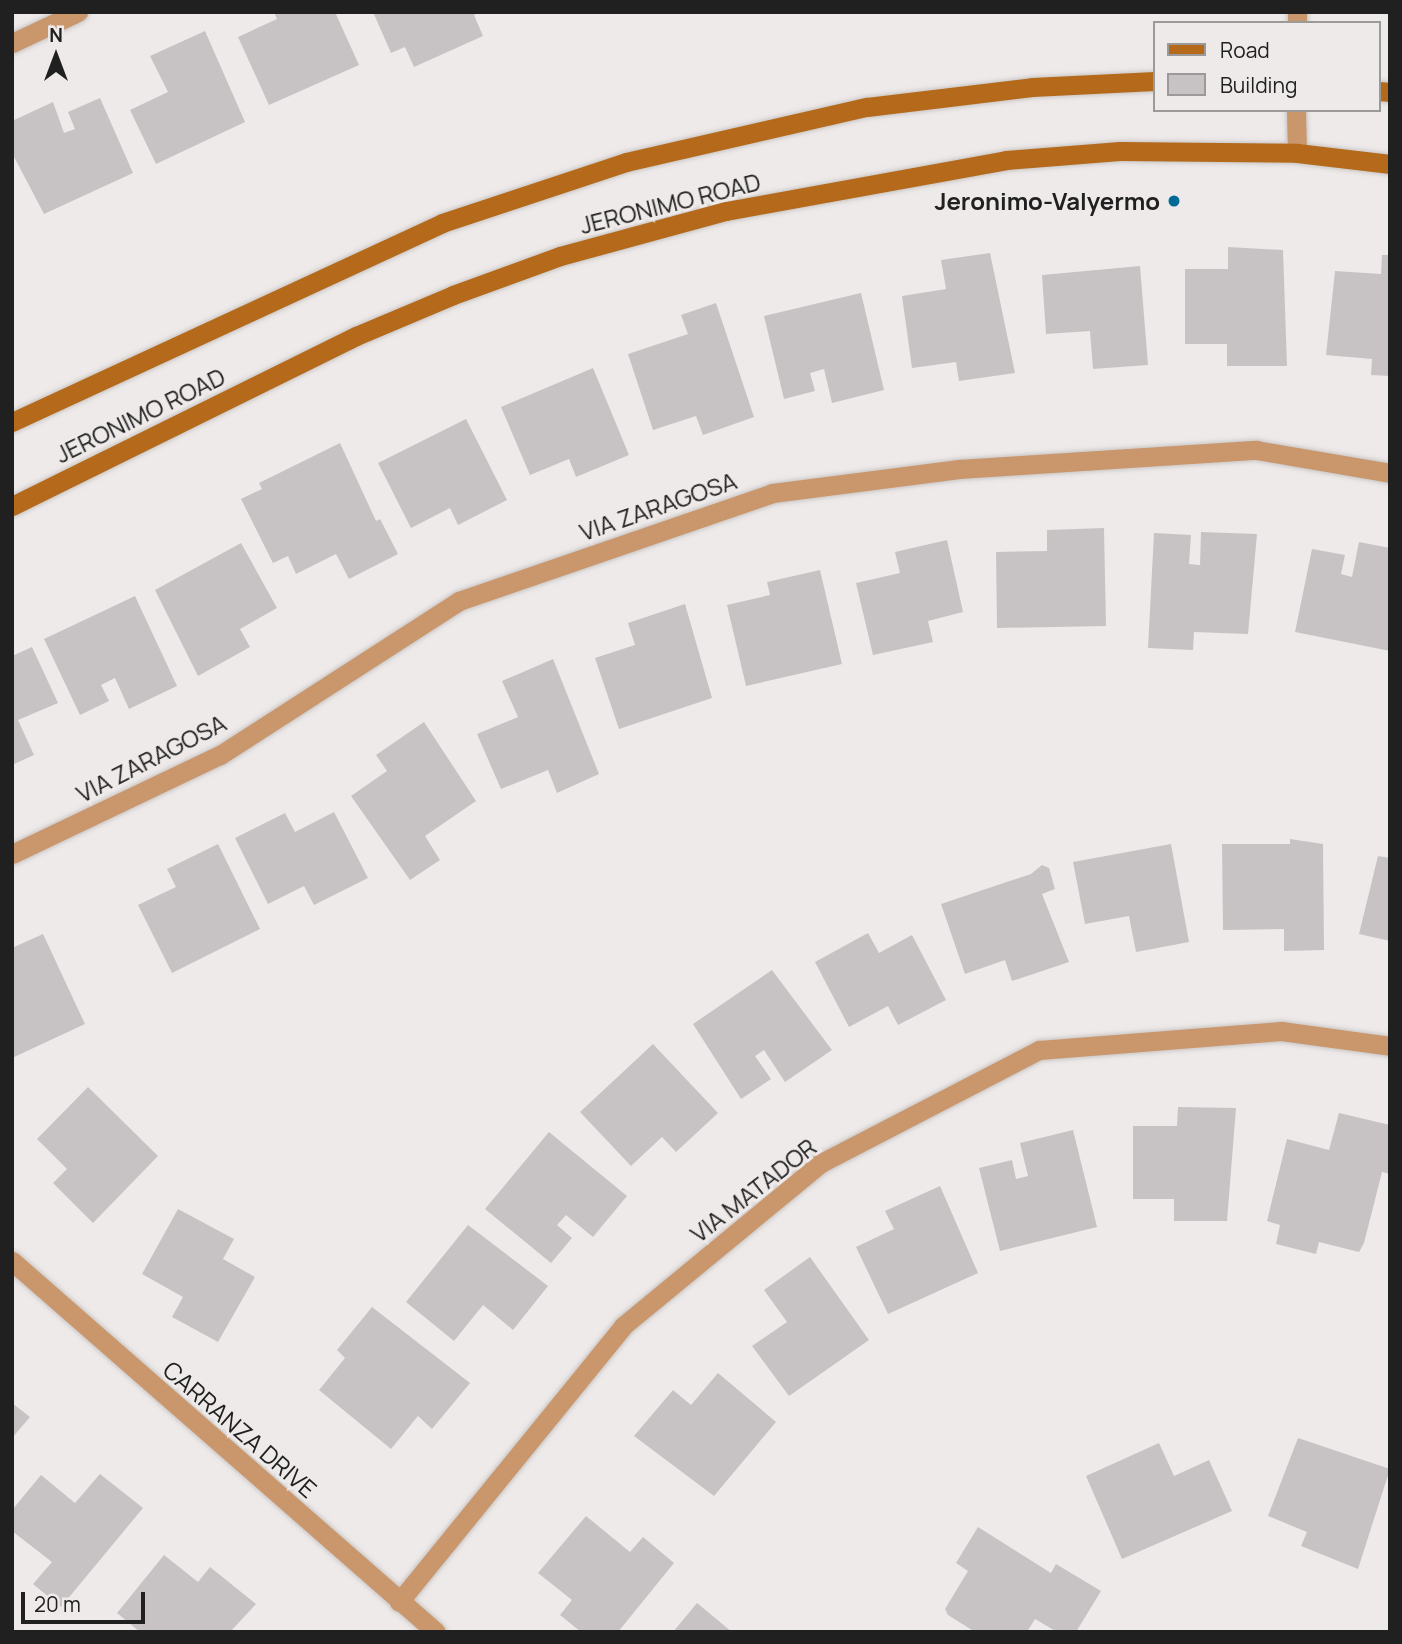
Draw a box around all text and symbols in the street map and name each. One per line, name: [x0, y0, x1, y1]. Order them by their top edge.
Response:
north arrow: [21, 21, 91, 91]
legend: [1154, 21, 1381, 112]
text: N: [49, 22, 63, 48]
text: Road: [1220, 36, 1270, 64]
text: Building: [1220, 71, 1297, 99]
street label: JERONIMO ROAD: [577, 167, 763, 239]
place label: Jeronimo-Valyermo: [934, 187, 1160, 215]
marker: Jeronimo-Valyermo: [1166, 193, 1182, 209]
street label: JERONIMO ROAD: [51, 362, 229, 468]
street label: VIA ZARAGOSA: [576, 466, 740, 546]
street label: VIA ZARAGOSA: [71, 708, 231, 808]
street label: VIA MATADOR: [684, 1132, 822, 1248]
street label: CARRANZA DRIVE: [158, 1355, 322, 1503]
scale bar: [24, 1578, 149, 1622]
text: 20 m: [34, 1590, 81, 1618]

